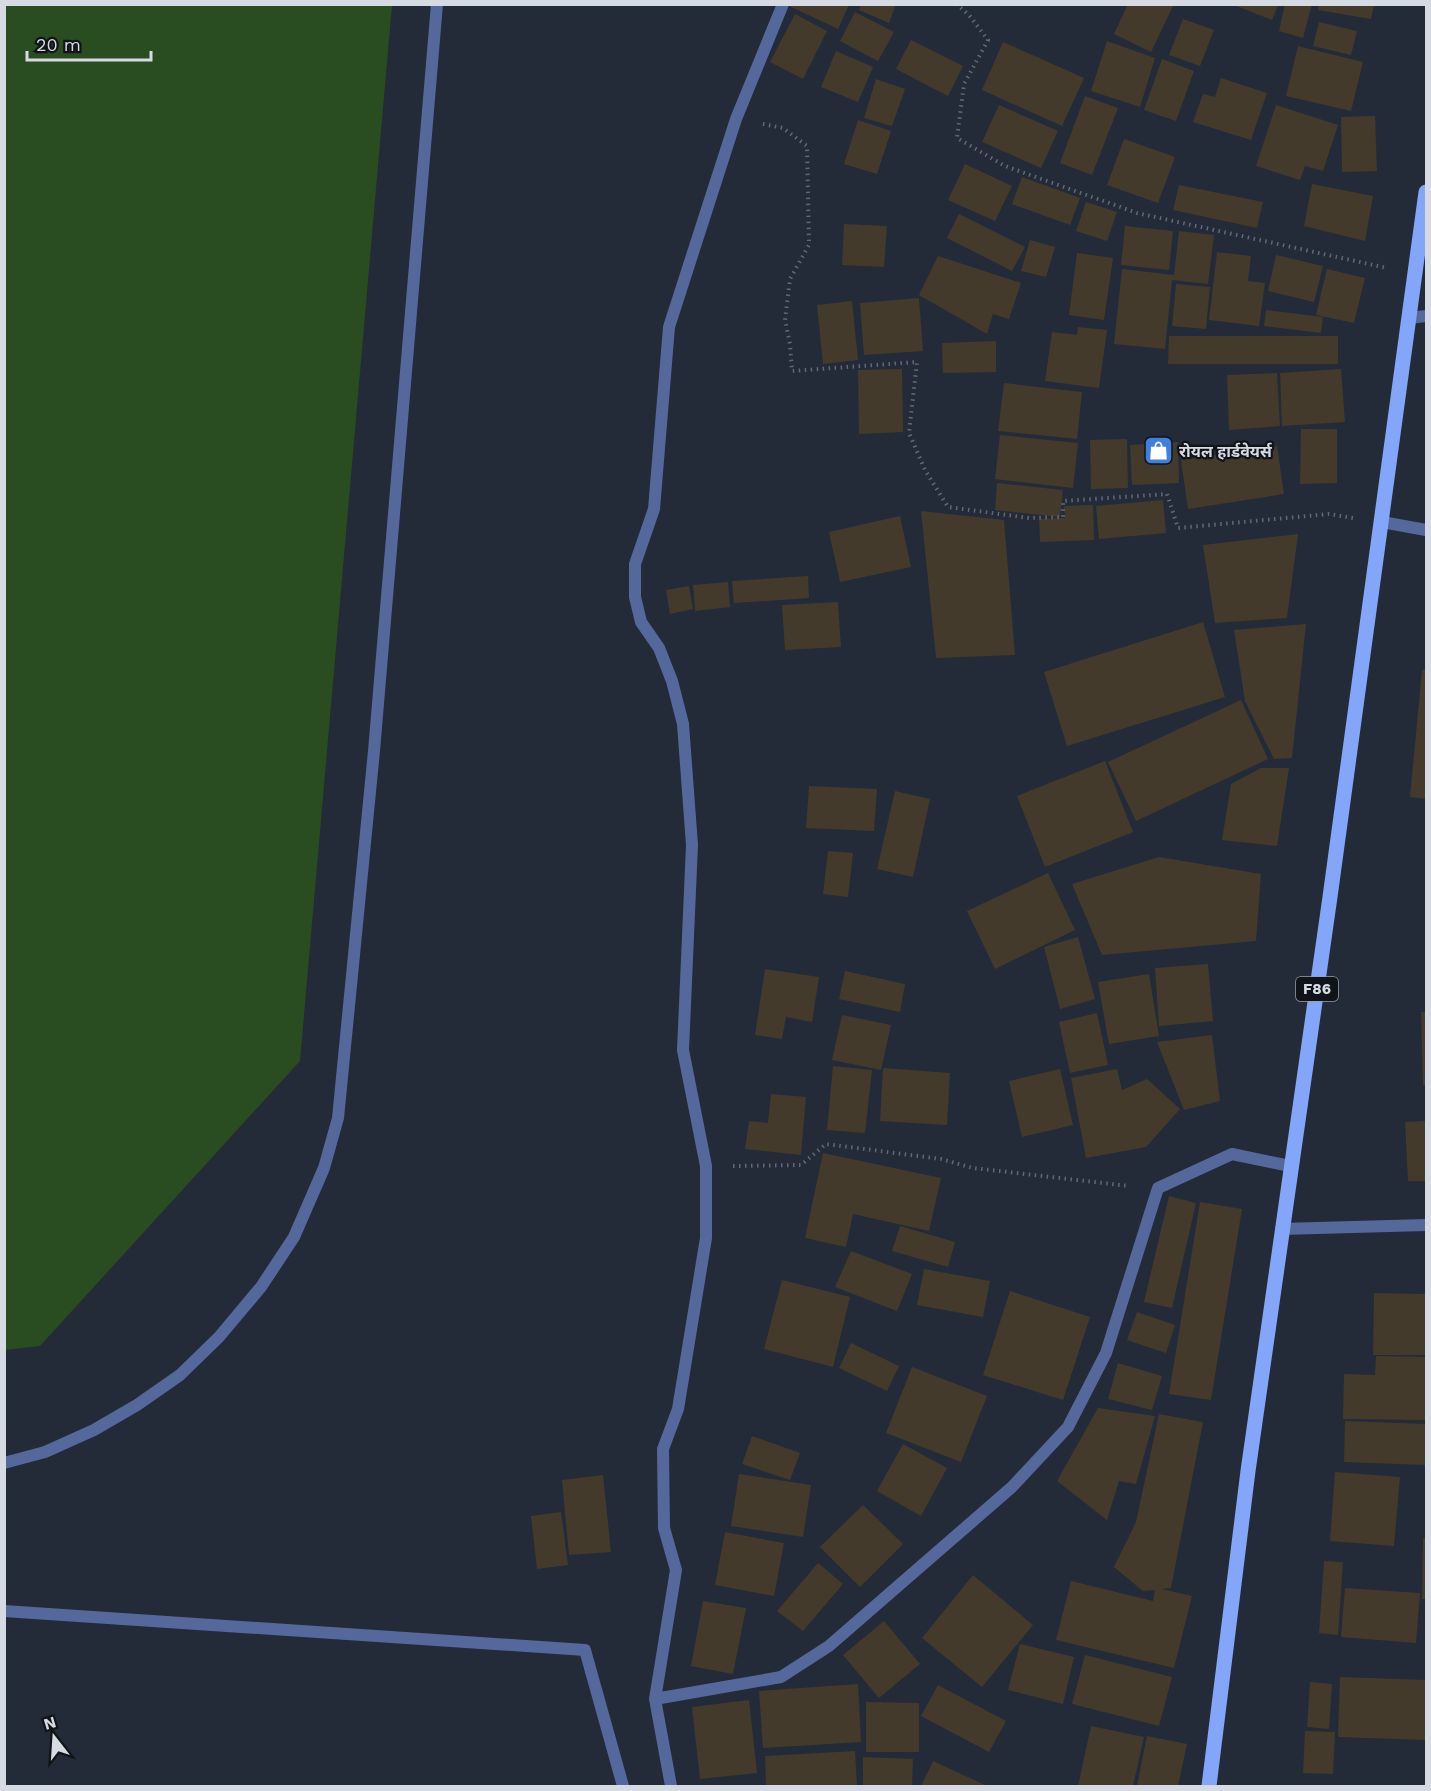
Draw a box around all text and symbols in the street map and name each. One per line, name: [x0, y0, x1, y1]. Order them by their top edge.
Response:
scale bar: [27, 24, 152, 62]
text: 20 m: [36, 34, 81, 55]
shop icon: रोयल हार्डवेयर्स: [1142, 435, 1174, 467]
place label: रोयल हार्डवेयर्स: [1179, 442, 1273, 461]
road number: F86: [1296, 977, 1338, 1001]
north arrow: [24, 1707, 84, 1767]
text: N: [41, 1712, 58, 1734]

